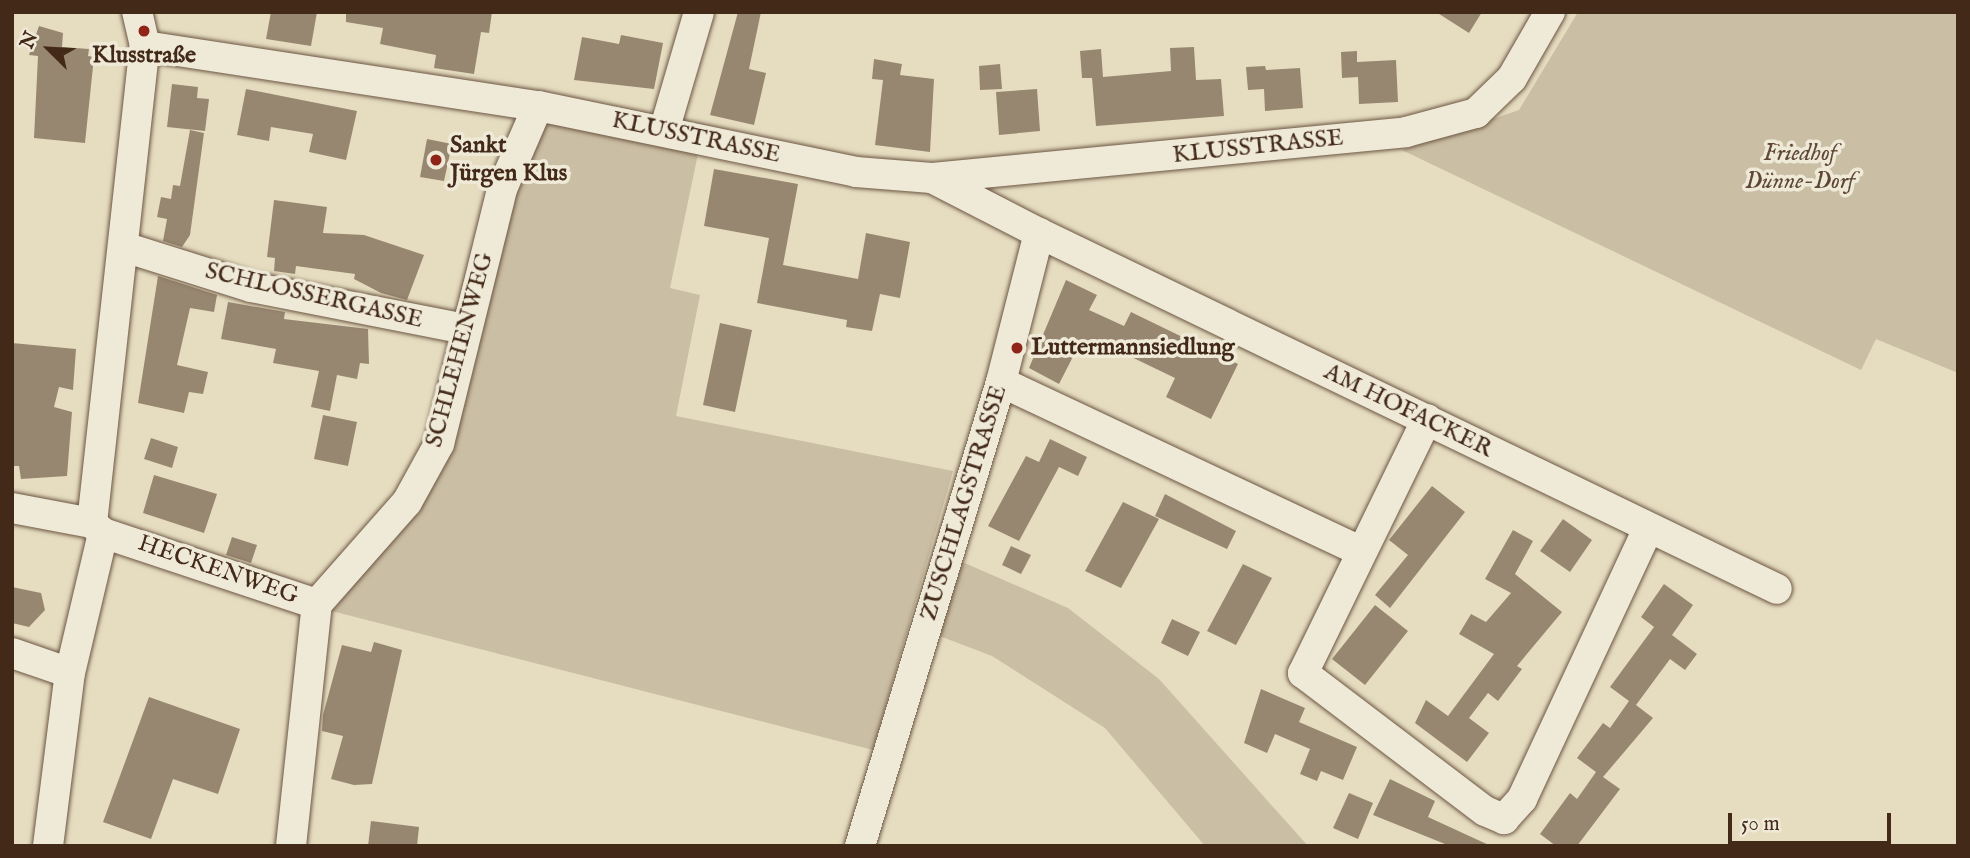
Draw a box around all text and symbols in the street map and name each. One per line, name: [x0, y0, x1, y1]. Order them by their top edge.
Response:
north arrow: [14, 14, 84, 84]
marker: Klusstraße: [136, 23, 152, 39]
text: N: [16, 28, 44, 53]
place label: Klusstraße: [92, 42, 196, 70]
street label: KLUSSTRASSE: [609, 106, 783, 170]
street label: KLUSSTRASSE: [1171, 124, 1345, 170]
place label: Sankt Jürgen Klus: [450, 132, 567, 188]
park label: Friedhof Dünne-Dorf: [1745, 140, 1855, 196]
marker: Sankt Jürgen Klus: [428, 152, 444, 168]
street label: SCHLEHENWEG: [420, 250, 500, 450]
street label: SCHLOSSERGASSE: [202, 257, 426, 335]
place label: Luttermannsiedlung: [1031, 334, 1235, 362]
marker: Luttermannsiedlung: [1009, 340, 1025, 356]
street label: AM HOFACKER: [1319, 358, 1497, 464]
street label: ZUSCHLAGSTRASSE: [914, 382, 1014, 624]
street label: HECKENWEG: [134, 529, 302, 611]
scale bar: [1732, 798, 1895, 842]
text: 50 m: [1741, 811, 1780, 838]

